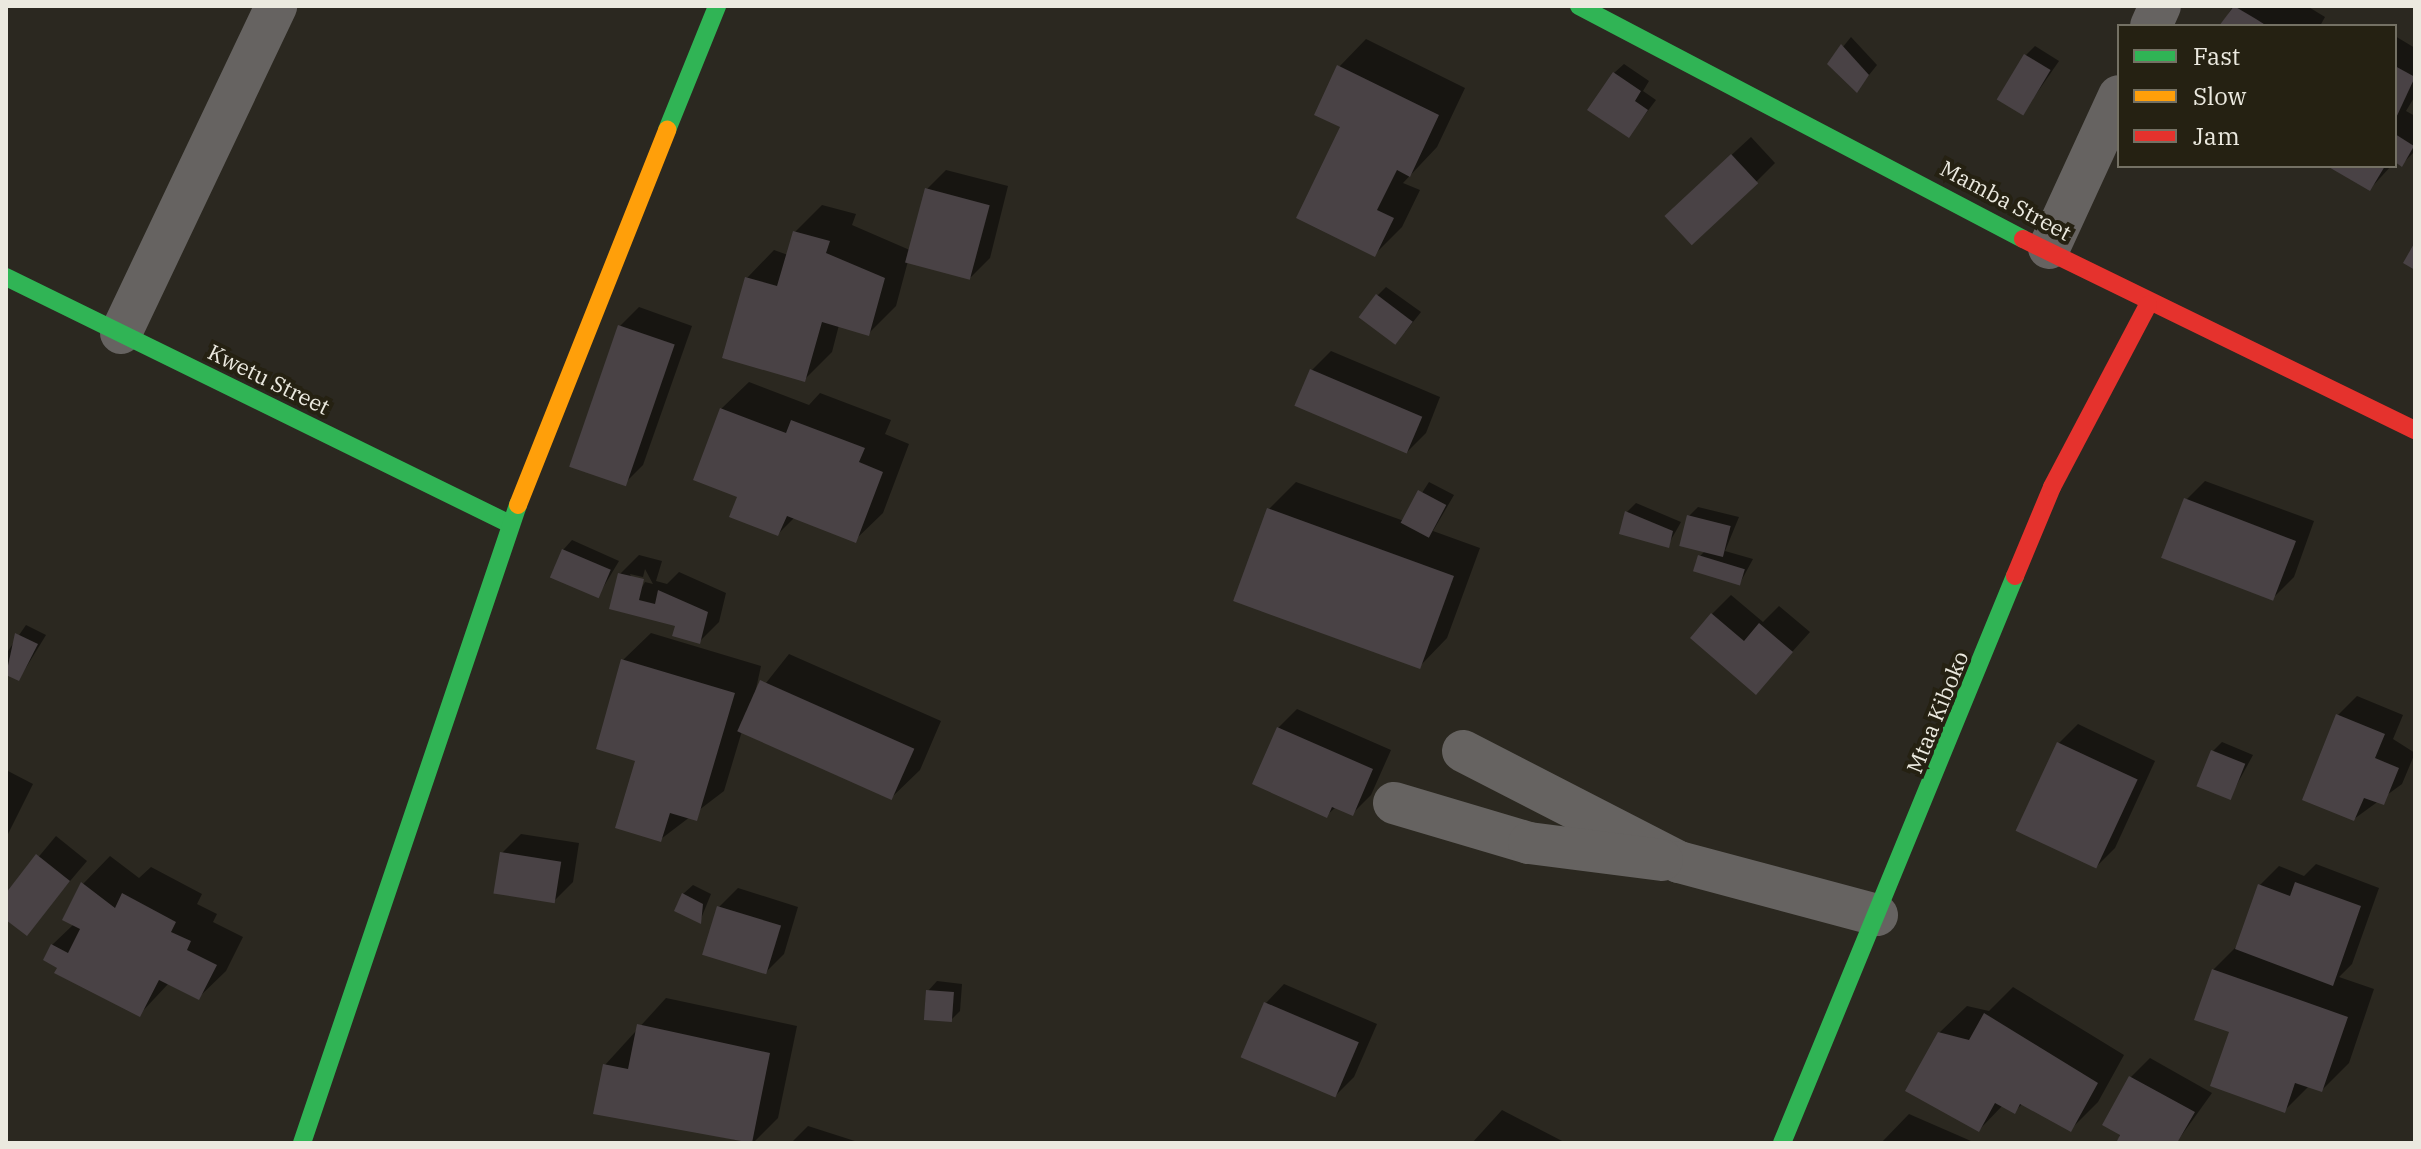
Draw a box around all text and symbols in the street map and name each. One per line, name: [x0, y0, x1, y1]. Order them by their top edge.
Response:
legend: [2117, 24, 2397, 168]
text: Fast: [2193, 40, 2240, 72]
text: Slow: [2193, 80, 2246, 112]
text: Jam: [2193, 120, 2240, 152]
street label: Mamba Street: [1936, 154, 2076, 246]
street label: Kwetu Street: [204, 338, 334, 420]
street label: Mtaa Kiboko: [1901, 647, 1973, 777]

